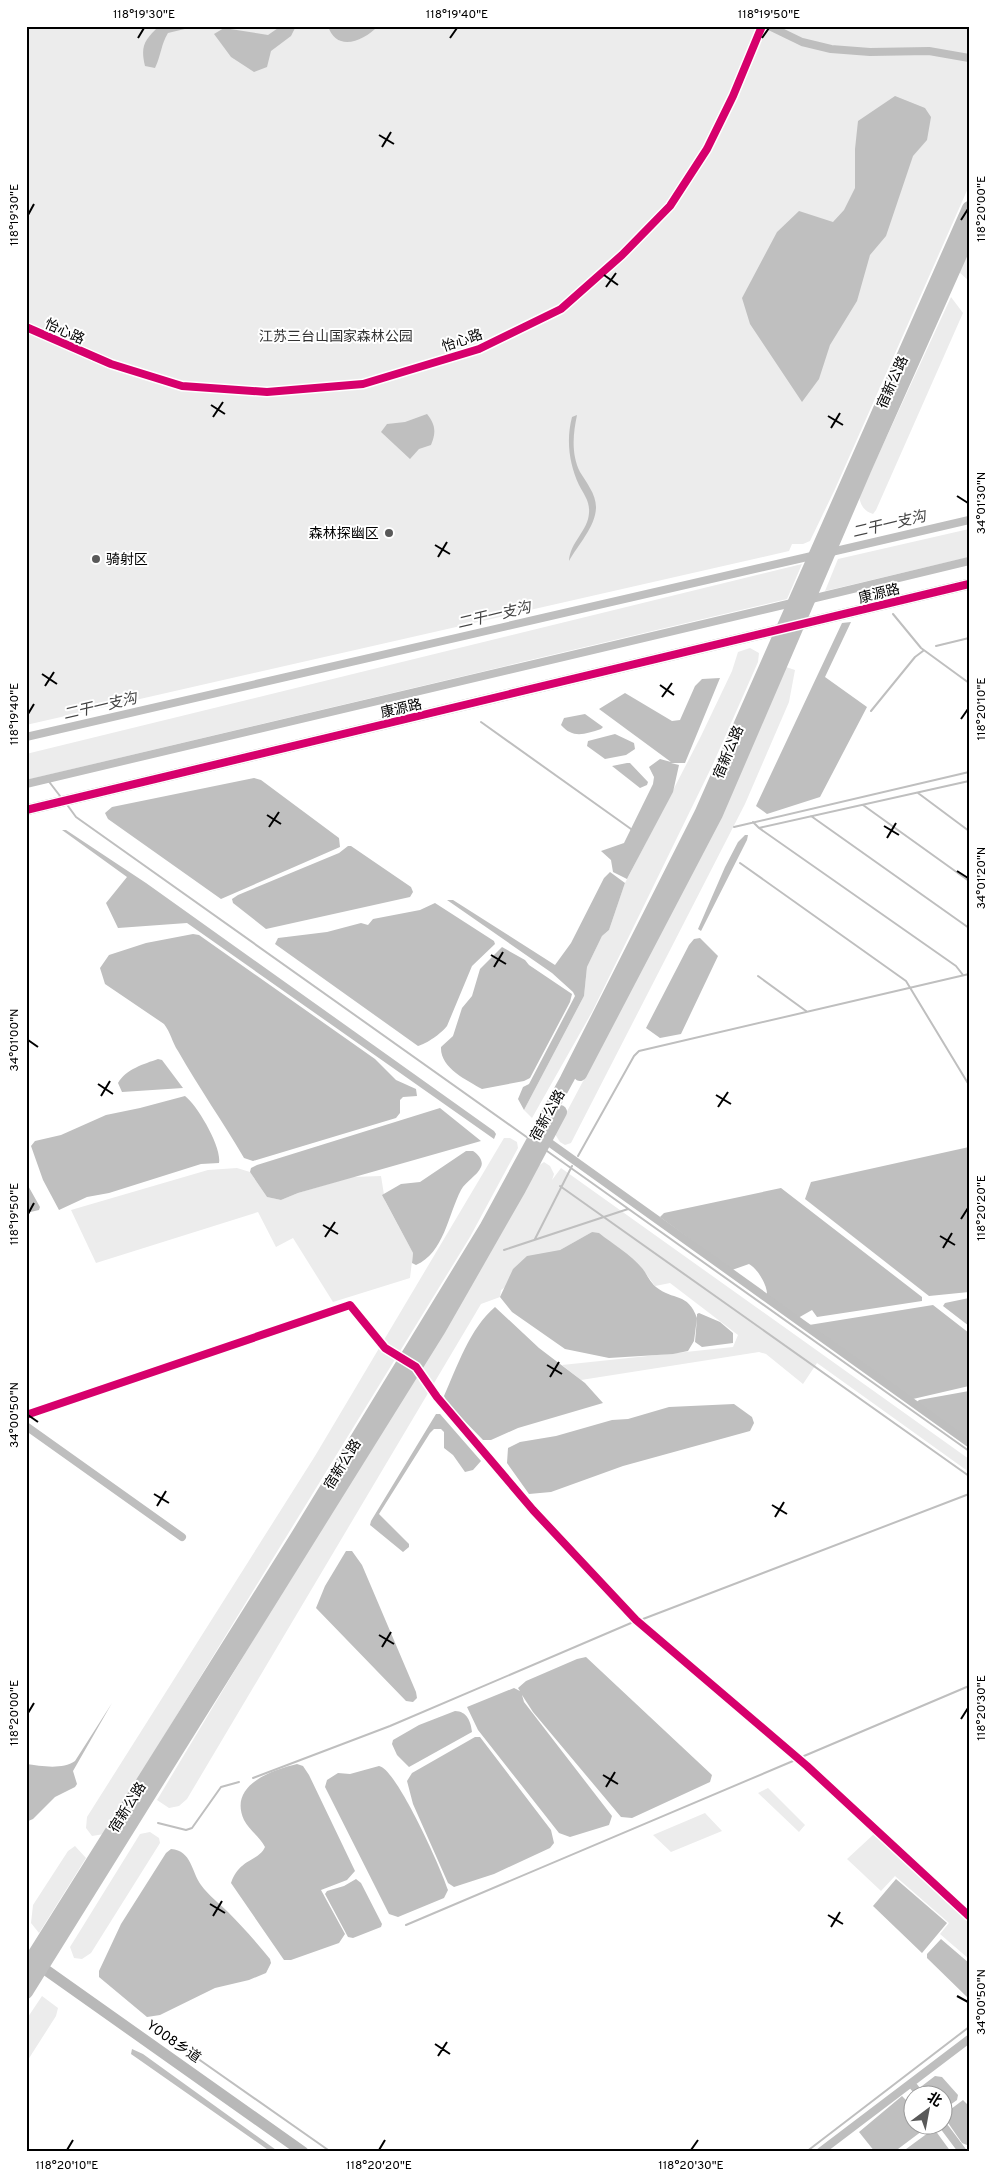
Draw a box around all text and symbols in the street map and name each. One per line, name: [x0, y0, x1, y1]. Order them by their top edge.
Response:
text: 118°19'30"E: [113, 7, 175, 23]
text: 118°19'40"E: [426, 7, 488, 23]
text: 118°19'50"E: [738, 7, 800, 23]
text: 118°20'00"E: [974, 176, 990, 242]
text: 118°19'30"E: [7, 184, 23, 246]
street label: 怡心路: [42, 315, 87, 349]
street label: 怡心路: [440, 326, 485, 356]
park label: 江苏三台山国家森林公园: [259, 328, 413, 346]
street label: 宿新公路: [873, 353, 913, 412]
text: 34°01'30"N: [974, 472, 990, 534]
water label: 二干一支沟: [851, 507, 930, 543]
place label: 森林探幽区: [309, 526, 379, 543]
marker: 森林探幽区: [383, 527, 395, 539]
place label: 骑射区: [106, 551, 148, 569]
marker: 骑射区: [90, 553, 102, 565]
street label: 康源路: [857, 581, 902, 608]
water label: 二干一支沟: [456, 598, 535, 634]
text: 118°20'10"E: [974, 677, 990, 741]
text: 118°19'40"E: [7, 683, 23, 745]
water label: 二干一支沟: [62, 689, 141, 725]
street label: 康源路: [379, 696, 424, 722]
street label: 宿新公路: [710, 723, 748, 782]
text: 34°01'20"N: [974, 847, 990, 909]
text: 34°01'00"N: [7, 1009, 23, 1071]
street label: 宿新公路: [526, 1087, 569, 1144]
text: 118°20'20"E: [974, 1175, 990, 1241]
text: 118°19'50"E: [7, 1183, 23, 1245]
text: 34°00'50"N: [7, 1382, 23, 1448]
street label: 宿新公路: [320, 1436, 365, 1493]
text: 118°20'30"E: [974, 1675, 990, 1741]
text: 118°20'00"E: [7, 1680, 23, 1746]
street label: 宿新公路: [105, 1779, 150, 1836]
text: 34°00'50"N: [974, 1969, 990, 2035]
street label: Y008乡道: [143, 2017, 204, 2067]
north arrow: [902, 2086, 952, 2136]
text: 北: [924, 2089, 945, 2111]
text: 118°20'10"E: [35, 2158, 99, 2174]
text: 118°20'20"E: [346, 2158, 412, 2174]
text: 118°20'30"E: [658, 2158, 724, 2174]

